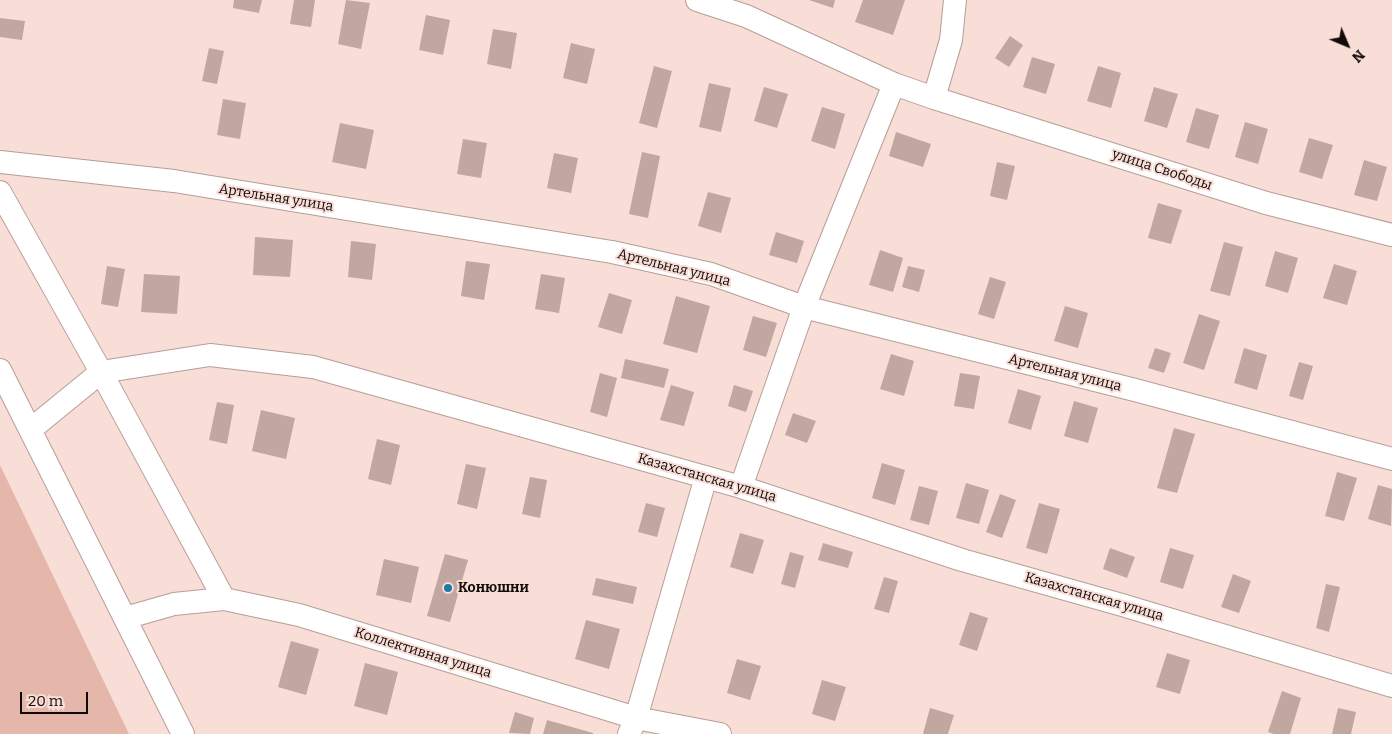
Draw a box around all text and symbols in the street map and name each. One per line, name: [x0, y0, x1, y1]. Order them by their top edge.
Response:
north arrow: [1322, 20, 1372, 70]
text: N: [1348, 46, 1368, 66]
street label: улица Свободы: [1110, 146, 1214, 194]
street label: Артельная улица: [217, 181, 335, 215]
street label: Артельная улица: [616, 246, 732, 290]
street label: Артельная улица: [1007, 351, 1123, 395]
street label: Казахстанская улица: [636, 450, 778, 506]
street label: Казахстанская улица: [1023, 569, 1165, 625]
place label: Конюшни: [458, 580, 529, 596]
marker: Конюшни: [442, 582, 454, 594]
street label: Коллективная улица: [353, 624, 493, 682]
scale bar: [22, 682, 90, 714]
text: 20 m: [28, 692, 63, 710]

